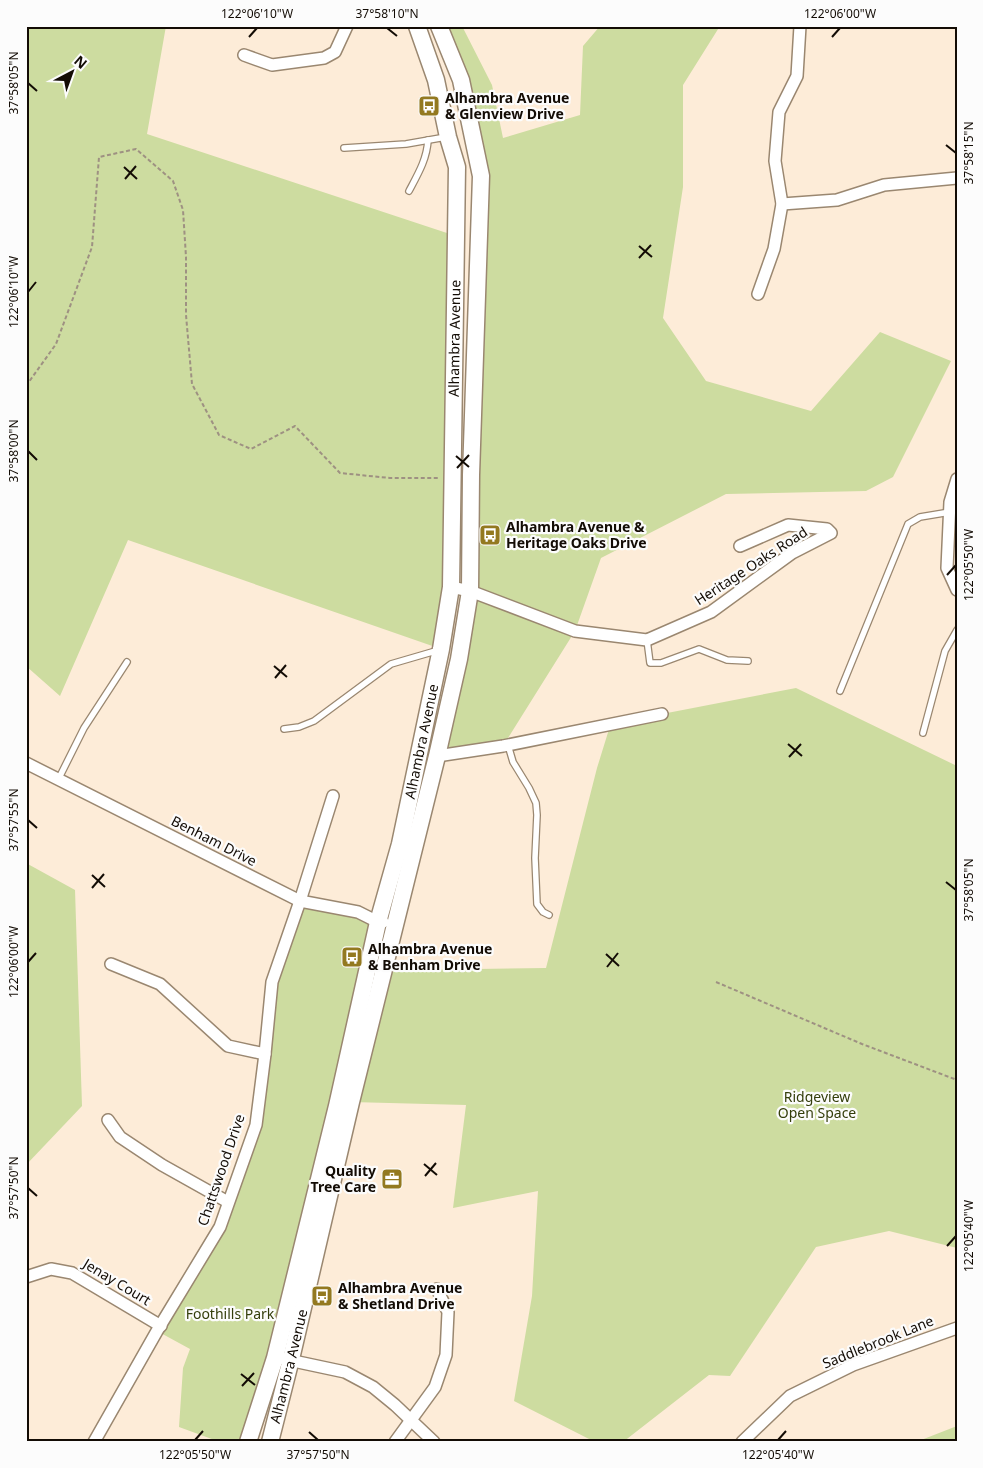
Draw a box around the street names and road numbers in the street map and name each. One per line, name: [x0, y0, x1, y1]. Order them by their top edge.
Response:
street label: Alhambra Avenue: [444, 280, 464, 397]
street label: Heritage Oaks Road: [691, 522, 811, 609]
street label: Alhambra Avenue: [400, 682, 442, 801]
street label: Benham Drive: [168, 811, 260, 870]
street label: Chattswood Drive: [193, 1111, 249, 1228]
street label: Jenay Court: [78, 1253, 155, 1309]
street label: Alhambra Avenue: [265, 1307, 311, 1425]
street label: Saddlebrook Lane: [819, 1311, 936, 1372]

